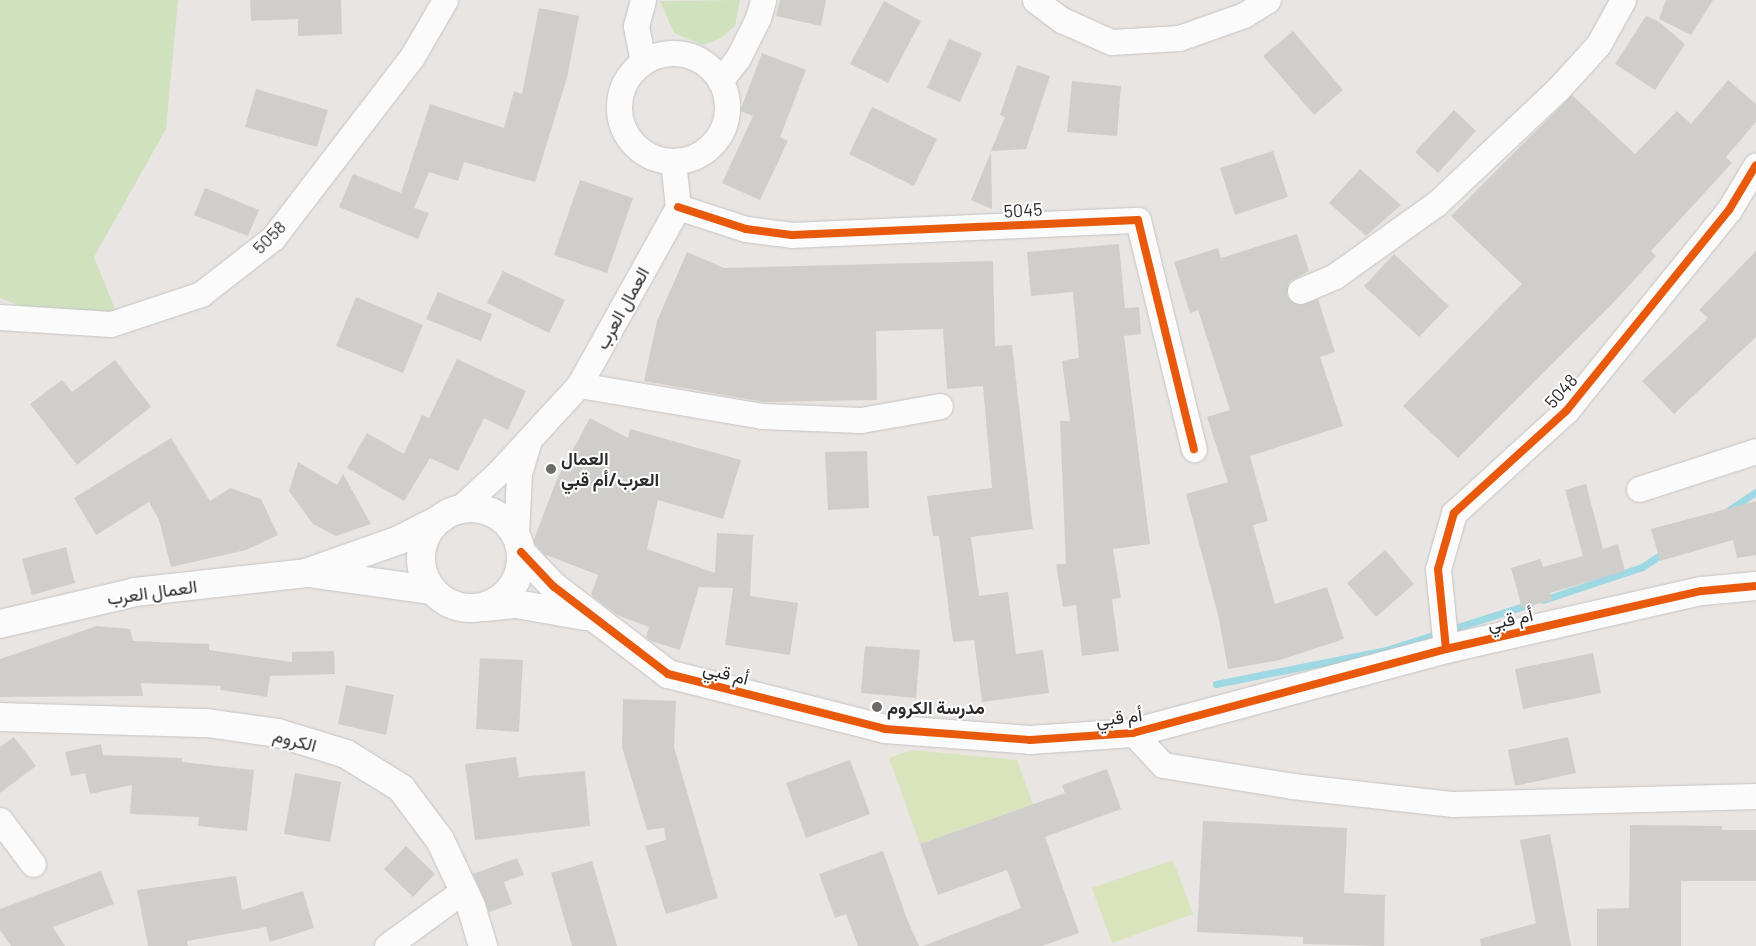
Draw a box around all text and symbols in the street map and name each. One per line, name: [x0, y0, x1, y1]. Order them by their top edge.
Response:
street label: 5045: [1003, 198, 1043, 222]
street label: 5058: [248, 216, 290, 258]
street label: العمال العرب: [591, 263, 653, 353]
street label: 5048: [1540, 369, 1582, 413]
place label: العمال العرب/أم قبي: [561, 448, 659, 490]
marker: العمال العرب/أم قبي: [545, 463, 557, 475]
street label: العمال العرب: [106, 575, 198, 609]
street label: أم قبي: [1485, 603, 1535, 635]
street label: أم قبي: [701, 657, 751, 689]
place label: مدرسة الكروم: [887, 696, 985, 718]
marker: مدرسة الكروم: [871, 701, 883, 713]
street label: أم قبي: [1095, 703, 1143, 731]
street label: الكروم: [271, 724, 319, 756]

